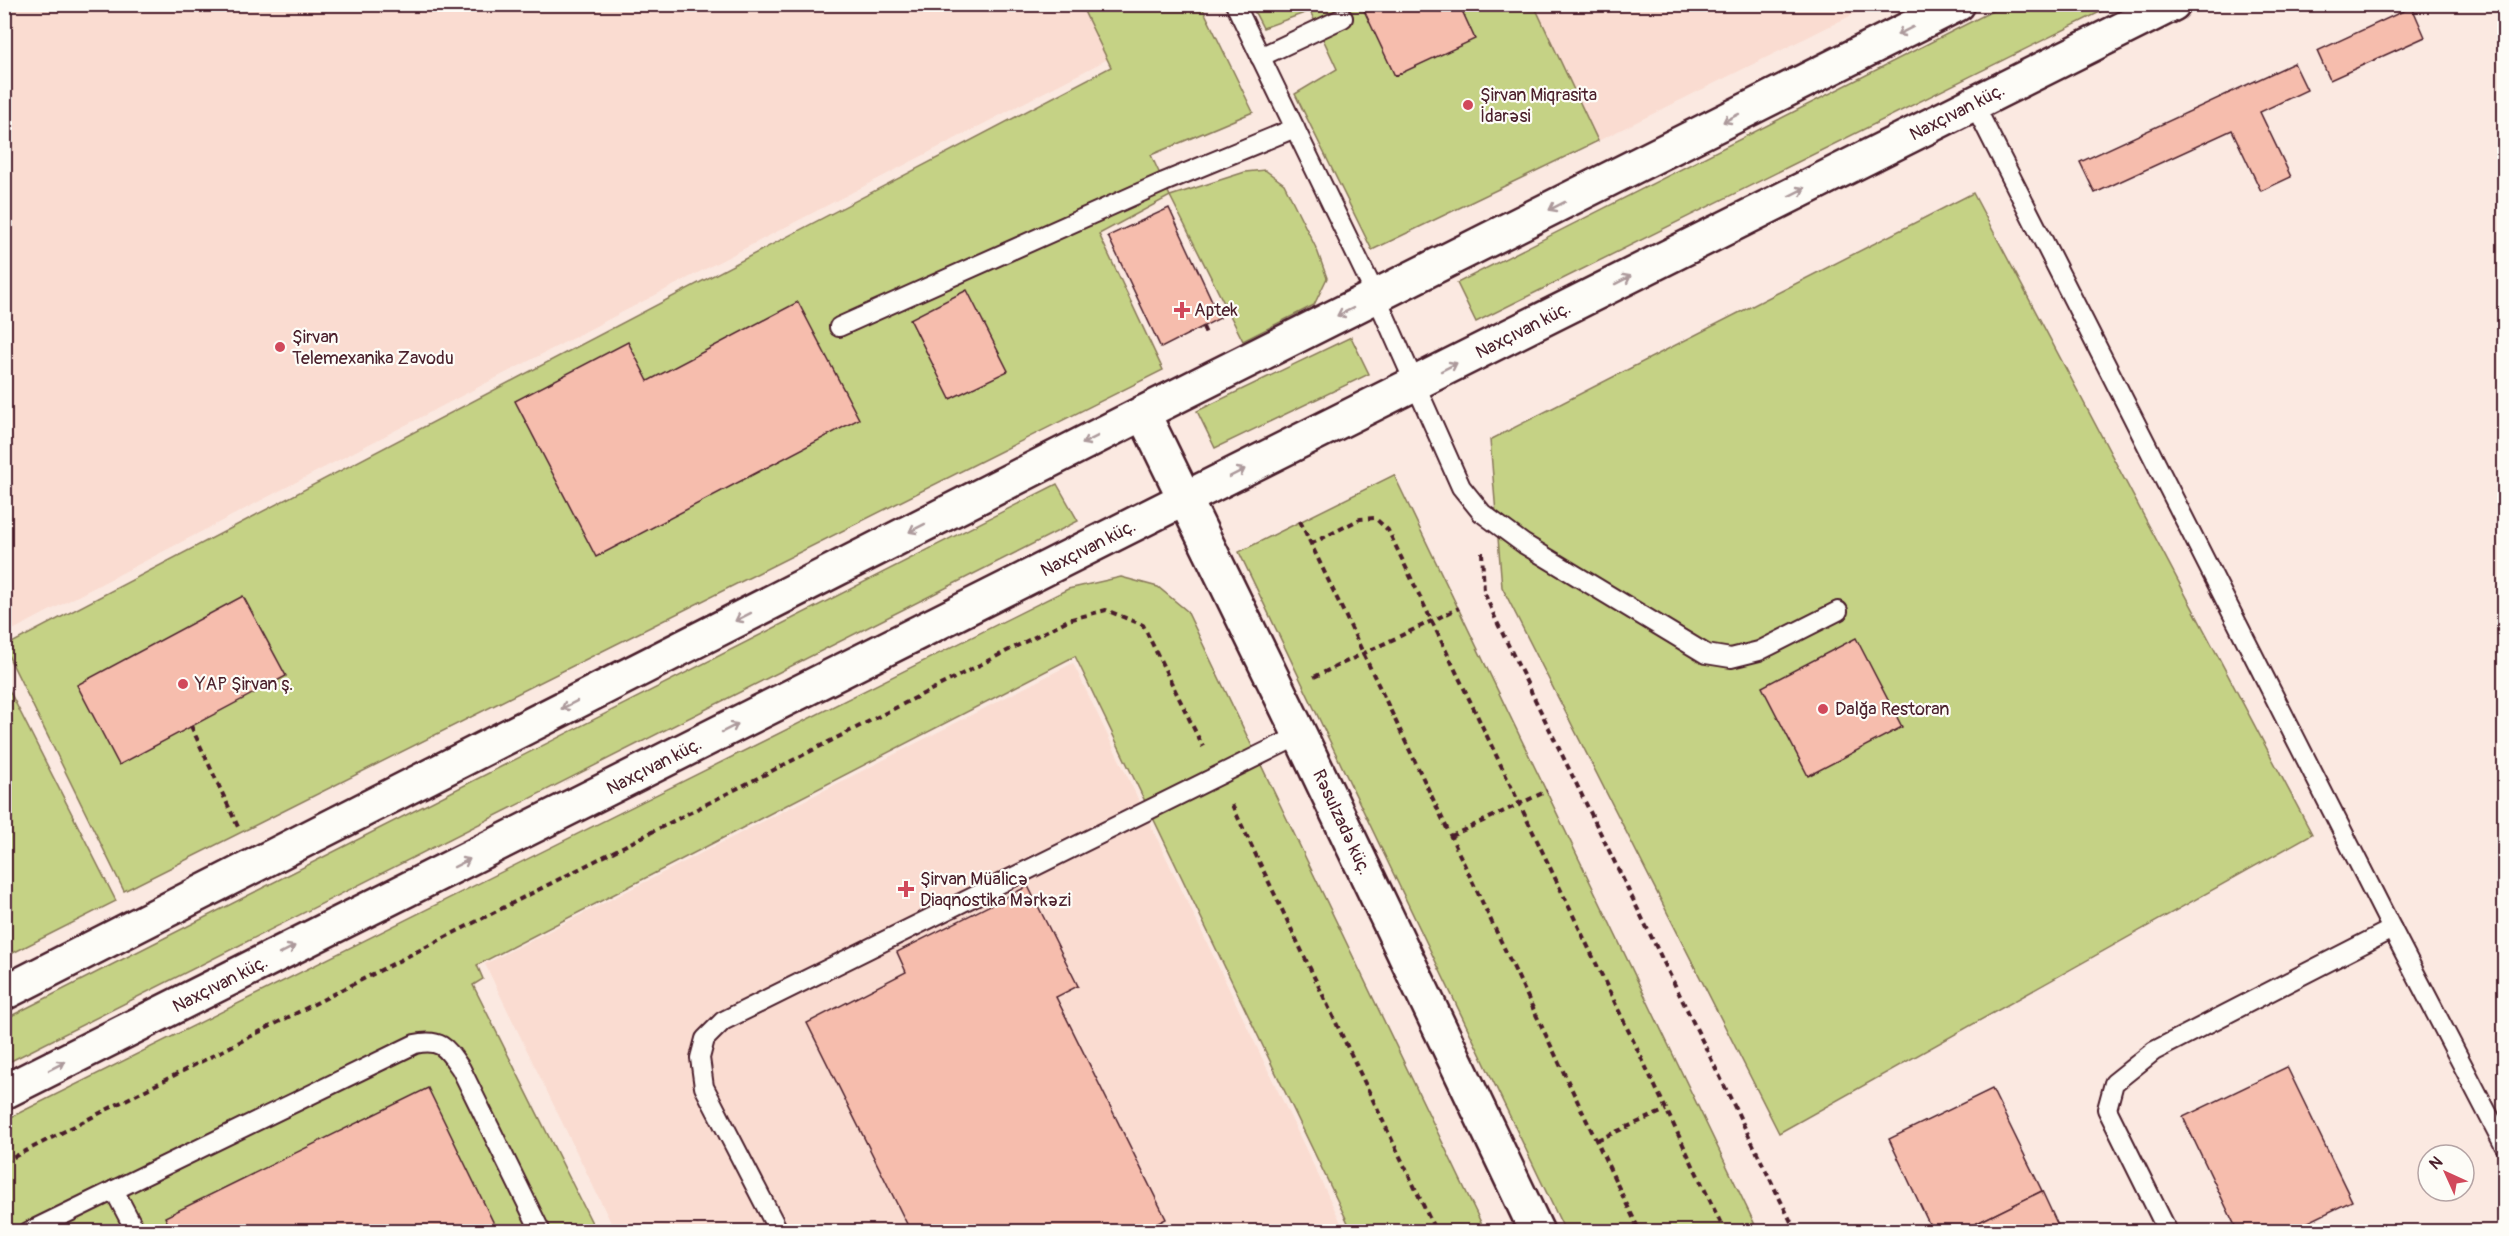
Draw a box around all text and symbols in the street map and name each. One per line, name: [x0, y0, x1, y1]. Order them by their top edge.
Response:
one-way arrow: [1897, 25, 1915, 37]
street label: Naxçıvan küç.: [1906, 79, 2009, 146]
place label: Şirvan Miqrasita İdarəsi: [1480, 84, 1597, 128]
marker: Şirvan Miqrasita İdarəsi: [1461, 98, 1475, 112]
one-way arrow: [1723, 112, 1740, 124]
one-way arrow: [1788, 186, 1806, 198]
one-way arrow: [1548, 200, 1566, 212]
one-way arrow: [1614, 273, 1632, 285]
street label: Naxçıvan küç.: [1472, 297, 1575, 364]
place label: Aptek: [1194, 299, 1238, 322]
marker: Aptek: [1175, 303, 1189, 317]
one-way arrow: [1337, 306, 1354, 318]
place label: Şirvan Telemexanika Zavodu: [292, 326, 454, 370]
marker: Şirvan Telemexanika Zavodu: [273, 340, 287, 354]
one-way arrow: [1439, 361, 1457, 372]
one-way arrow: [1082, 435, 1100, 446]
one-way arrow: [1227, 467, 1245, 478]
street label: Naxçıvan küç.: [1037, 515, 1140, 582]
one-way arrow: [908, 523, 926, 535]
one-way arrow: [735, 611, 752, 623]
place label: YAP Şirvan ş.: [194, 673, 293, 696]
marker: YAP Şirvan ş.: [176, 677, 190, 691]
place label: Dalğa Restoran: [1835, 698, 1949, 721]
one-way arrow: [561, 700, 579, 712]
marker: Dalğa Restoran: [1816, 702, 1830, 716]
one-way arrow: [720, 722, 738, 733]
street label: Naxçıvan küç.: [603, 733, 706, 800]
street label: Rəsulzadə küç.: [1307, 766, 1376, 879]
one-way arrow: [452, 856, 470, 868]
place label: Şirvan Müalicə Diaqnostika Mərkəzi: [920, 868, 1071, 912]
marker: Şirvan Müalicə Diaqnostika Mərkəzi: [897, 880, 915, 898]
one-way arrow: [278, 944, 296, 955]
street label: Naxçıvan küç.: [169, 951, 272, 1018]
one-way arrow: [47, 1060, 65, 1071]
north arrow: [2416, 1143, 2476, 1203]
text: N: [2425, 1152, 2447, 1174]

